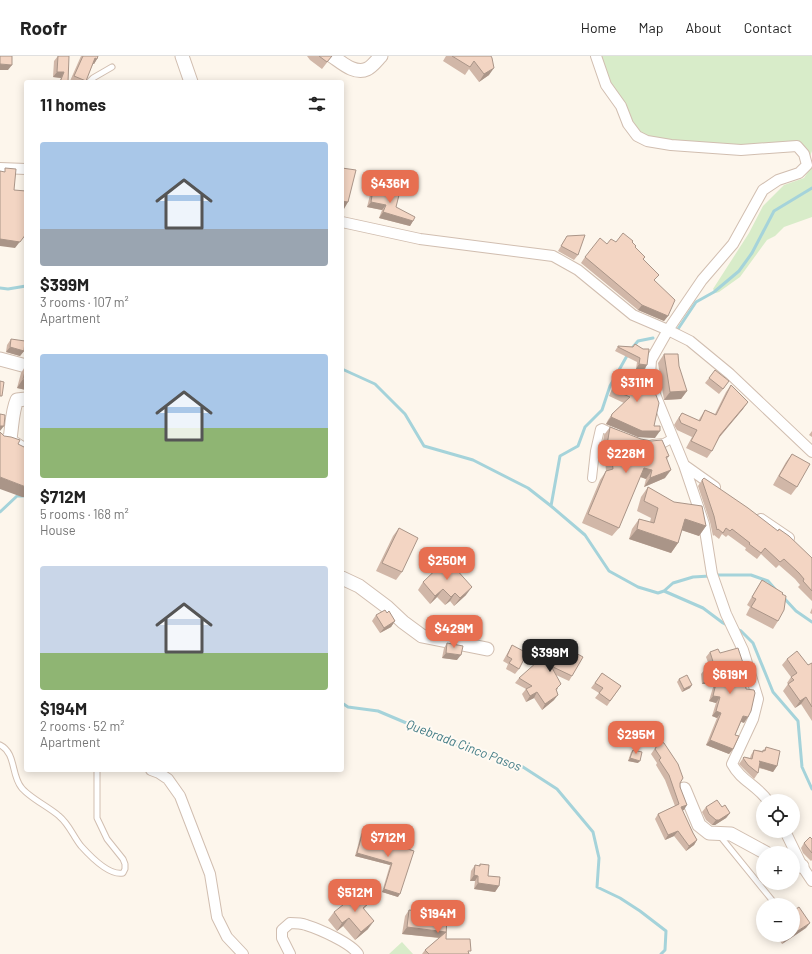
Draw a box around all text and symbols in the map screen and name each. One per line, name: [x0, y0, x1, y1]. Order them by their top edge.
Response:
text: Roofr: [20, 16, 67, 39]
text: Home: [581, 19, 617, 36]
text: Map: [639, 19, 663, 36]
text: About: [685, 19, 722, 36]
text: Contact: [744, 19, 792, 36]
icon: filters: [306, 93, 328, 115]
text: 11 homes: [40, 94, 106, 114]
icon: home: [148, 168, 220, 240]
pin: $436M: [362, 170, 418, 204]
text: $436M: [371, 175, 409, 191]
text: $399M: [40, 274, 89, 294]
text: 3 rooms · 107 m²: [40, 294, 129, 310]
text: Apartment: [40, 310, 101, 326]
pin: $311M: [609, 369, 665, 403]
text: $311M: [620, 374, 654, 390]
icon: home: [148, 380, 220, 452]
pin: $228M: [598, 440, 654, 474]
text: $228M: [607, 445, 645, 461]
text: $712M: [40, 486, 86, 506]
text: 5 rooms · 168 m²: [40, 506, 129, 522]
text: House: [40, 522, 76, 538]
pin: $250M: [419, 547, 475, 581]
text: $250M: [428, 552, 466, 568]
icon: home: [148, 592, 220, 664]
pin: $429M: [426, 615, 482, 649]
text: $429M: [435, 620, 473, 636]
pin: $399M: [522, 639, 578, 673]
text: $399M: [531, 644, 569, 660]
pin: $619M: [702, 661, 758, 695]
text: $619M: [712, 666, 748, 682]
text: $194M: [40, 698, 87, 718]
water label: Quebrada Cinco Pasos: [404, 716, 524, 774]
text: 2 rooms · 52 m²: [40, 718, 125, 734]
pin: $295M: [608, 721, 664, 755]
text: $295M: [617, 726, 655, 742]
text: Apartment: [40, 734, 101, 750]
map controls: [756, 794, 800, 942]
button: locate: [756, 794, 800, 838]
pin: $712M: [360, 824, 416, 858]
text: $712M: [370, 829, 406, 845]
button: +: [756, 846, 800, 890]
pin: $512M: [327, 879, 383, 913]
text: $512M: [337, 884, 373, 900]
button: −: [756, 898, 800, 942]
pin: $194M: [410, 900, 466, 934]
text: $194M: [420, 905, 456, 921]

